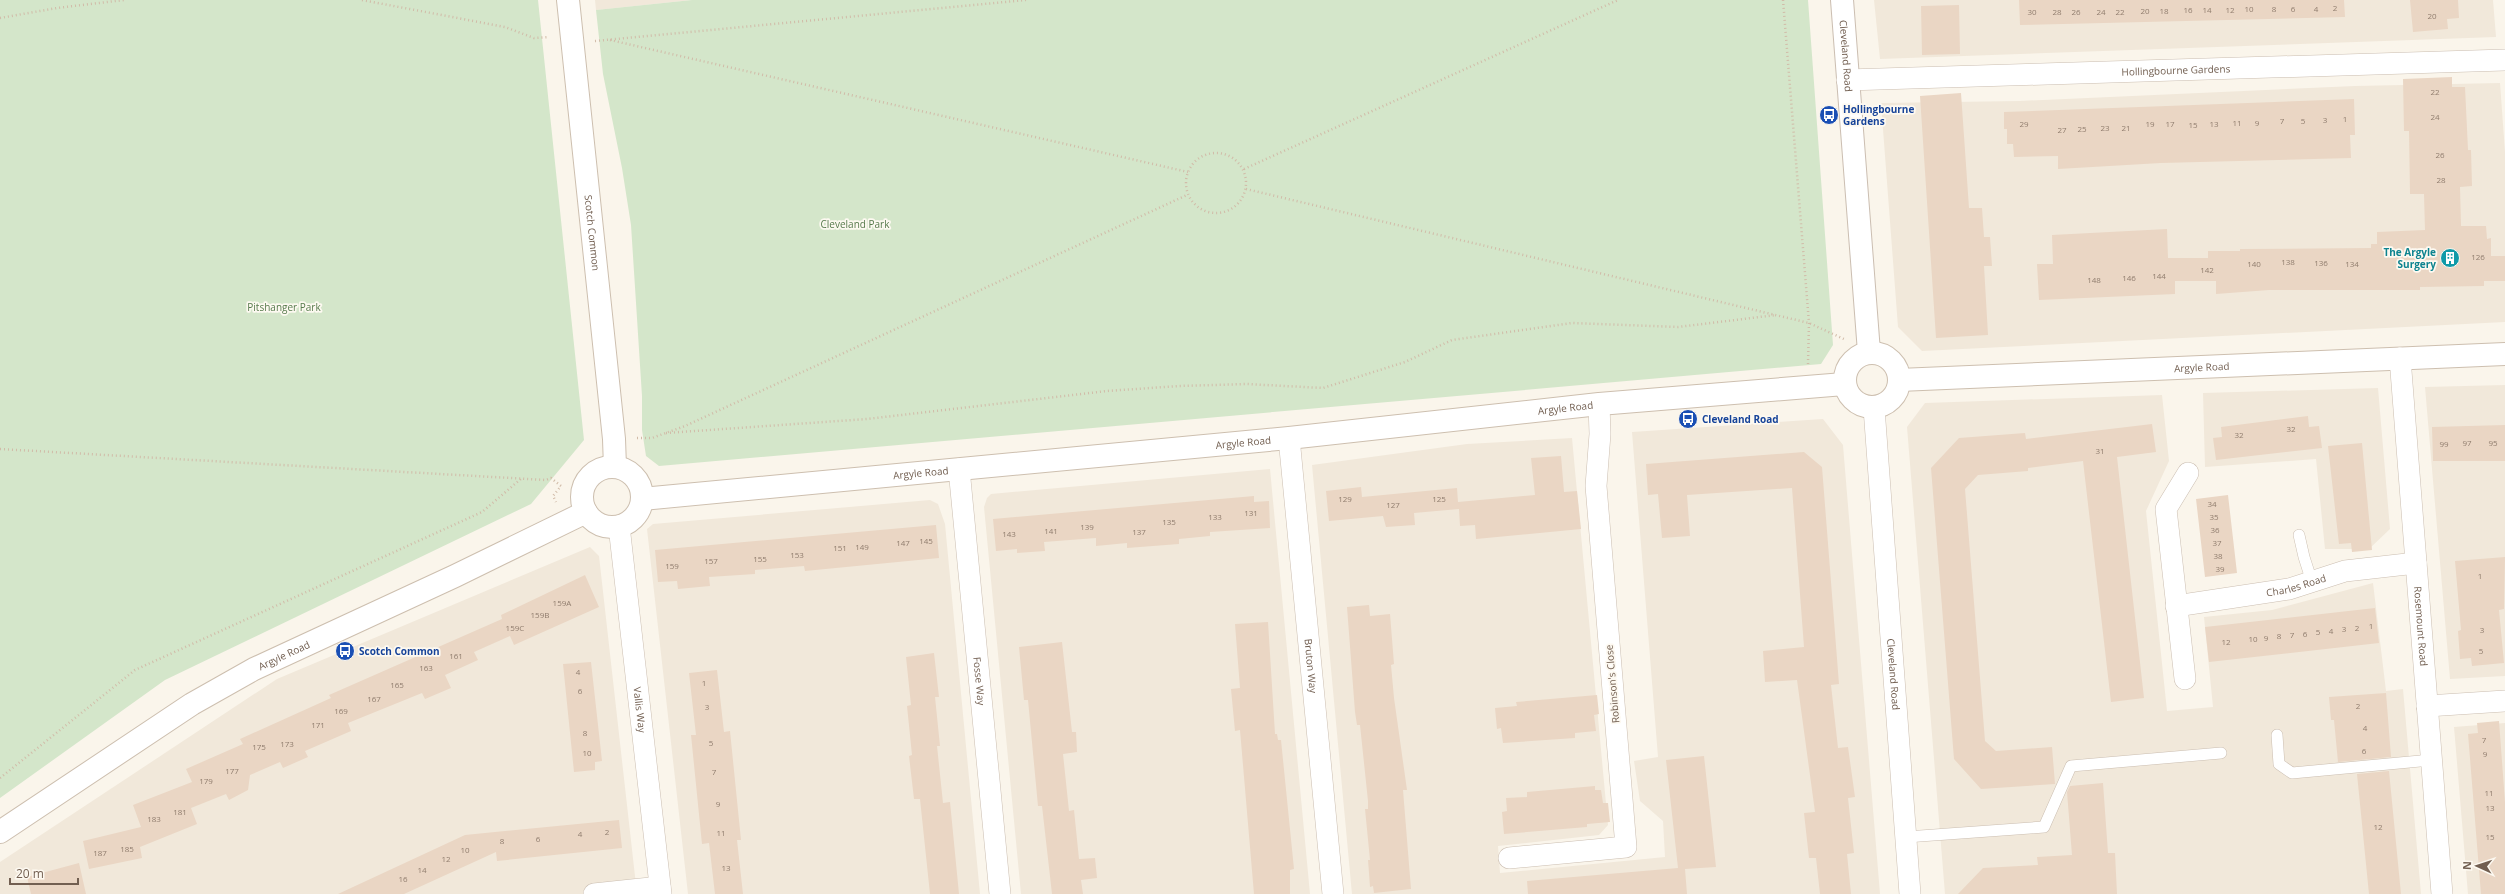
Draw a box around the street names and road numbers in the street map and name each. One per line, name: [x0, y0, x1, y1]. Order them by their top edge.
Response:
street label: Cleveland Road: [1837, 19, 1856, 92]
street label: Hollingbourne Gardens: [2121, 61, 2231, 79]
street label: Scotch Common: [581, 194, 603, 271]
street label: Argyle Road: [2174, 359, 2230, 375]
street label: Argyle Road: [1537, 398, 1594, 418]
street label: Argyle Road: [1215, 433, 1272, 452]
street label: Argyle Road: [892, 463, 949, 482]
street label: Charles Road: [2265, 571, 2328, 599]
street label: Rosemount Road: [2411, 586, 2431, 667]
street label: Argyle Road: [256, 637, 312, 673]
street label: Bruton Way: [1301, 638, 1321, 695]
street label: Cleveland Road: [1884, 638, 1903, 711]
street label: Robinson's Close: [1602, 644, 1622, 724]
street label: Fosse Way: [970, 656, 989, 707]
street label: Vallis Way: [630, 686, 650, 735]

